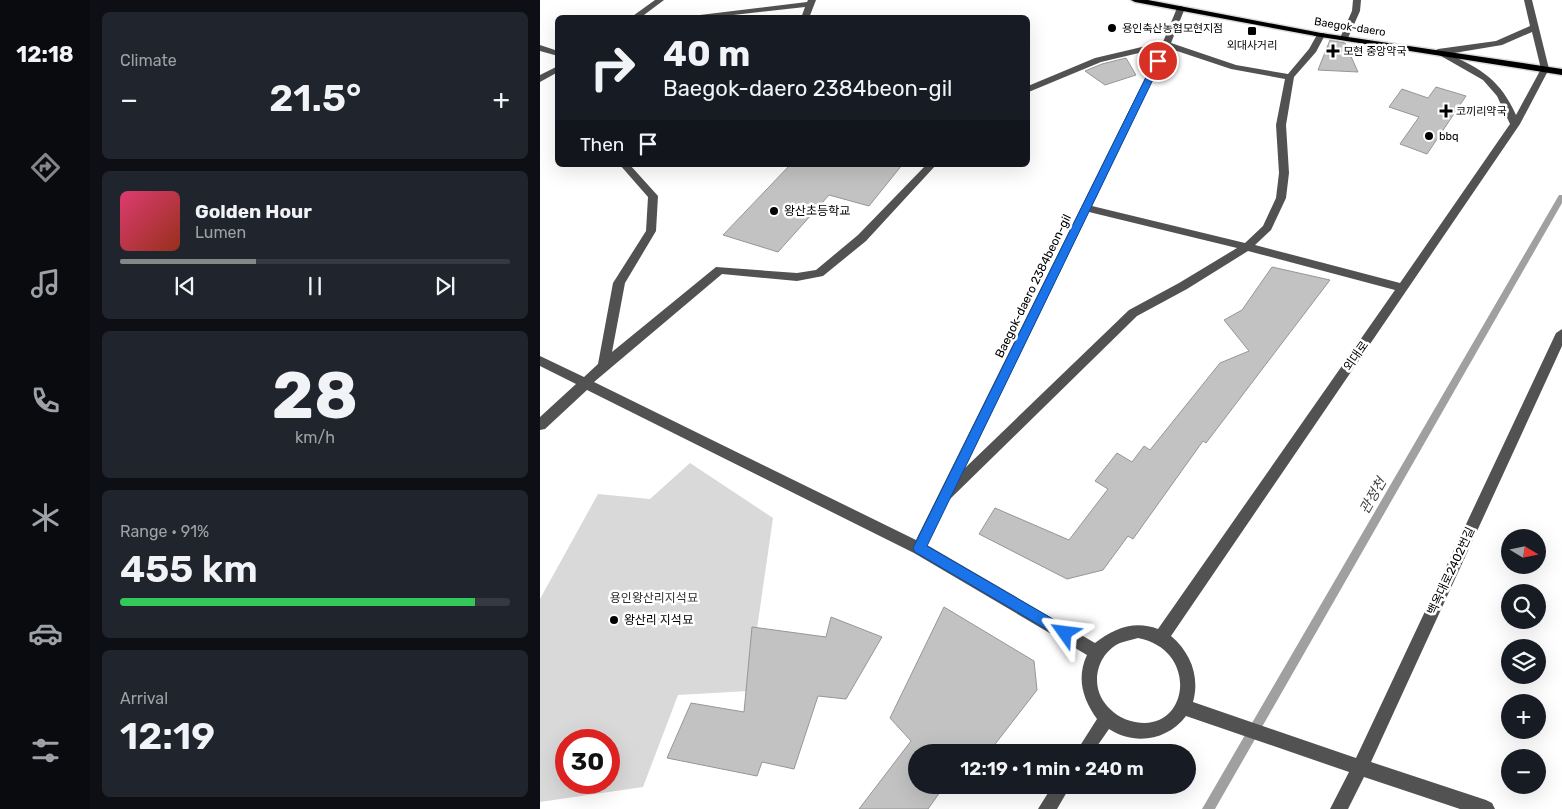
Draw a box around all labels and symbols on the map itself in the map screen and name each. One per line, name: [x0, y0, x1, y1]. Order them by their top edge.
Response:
street label: Baegok-daero: [1313, 15, 1387, 39]
marker: 용인축산농협모현지점: [1106, 22, 1118, 34]
place label: 용인축산농협모현지점: [1122, 22, 1223, 35]
marker: 외대사거리: [1246, 25, 1258, 37]
place label: 외대사거리: [1227, 39, 1277, 52]
pin: [1137, 40, 1179, 82]
marker: 모현 중앙약국: [1327, 45, 1339, 57]
place label: 모현 중앙약국: [1343, 45, 1406, 58]
marker: 코끼리약국: [1440, 105, 1452, 117]
place label: 코끼리약국: [1456, 105, 1507, 118]
marker: bbq: [1423, 130, 1435, 142]
place label: bbq: [1439, 130, 1459, 143]
place label: 왕산초등학교: [784, 204, 850, 218]
marker: 왕산초등학교: [768, 205, 780, 217]
street label: Baegok-daero 2384beon-gil: [992, 212, 1074, 360]
street label: 외대로: [1341, 338, 1371, 374]
water label: 관정천: [1356, 474, 1391, 517]
street label: 백옥대로2402번길: [1425, 525, 1477, 617]
north arrow: [1501, 529, 1546, 574]
park label: 용인왕산리지석묘: [610, 591, 698, 605]
position arrow: [1038, 606, 1090, 658]
place label: 왕산리 지석묘: [624, 613, 693, 627]
marker: 왕산리 지석묘: [608, 614, 620, 626]
speed limit sign: 30: [555, 729, 620, 794]

